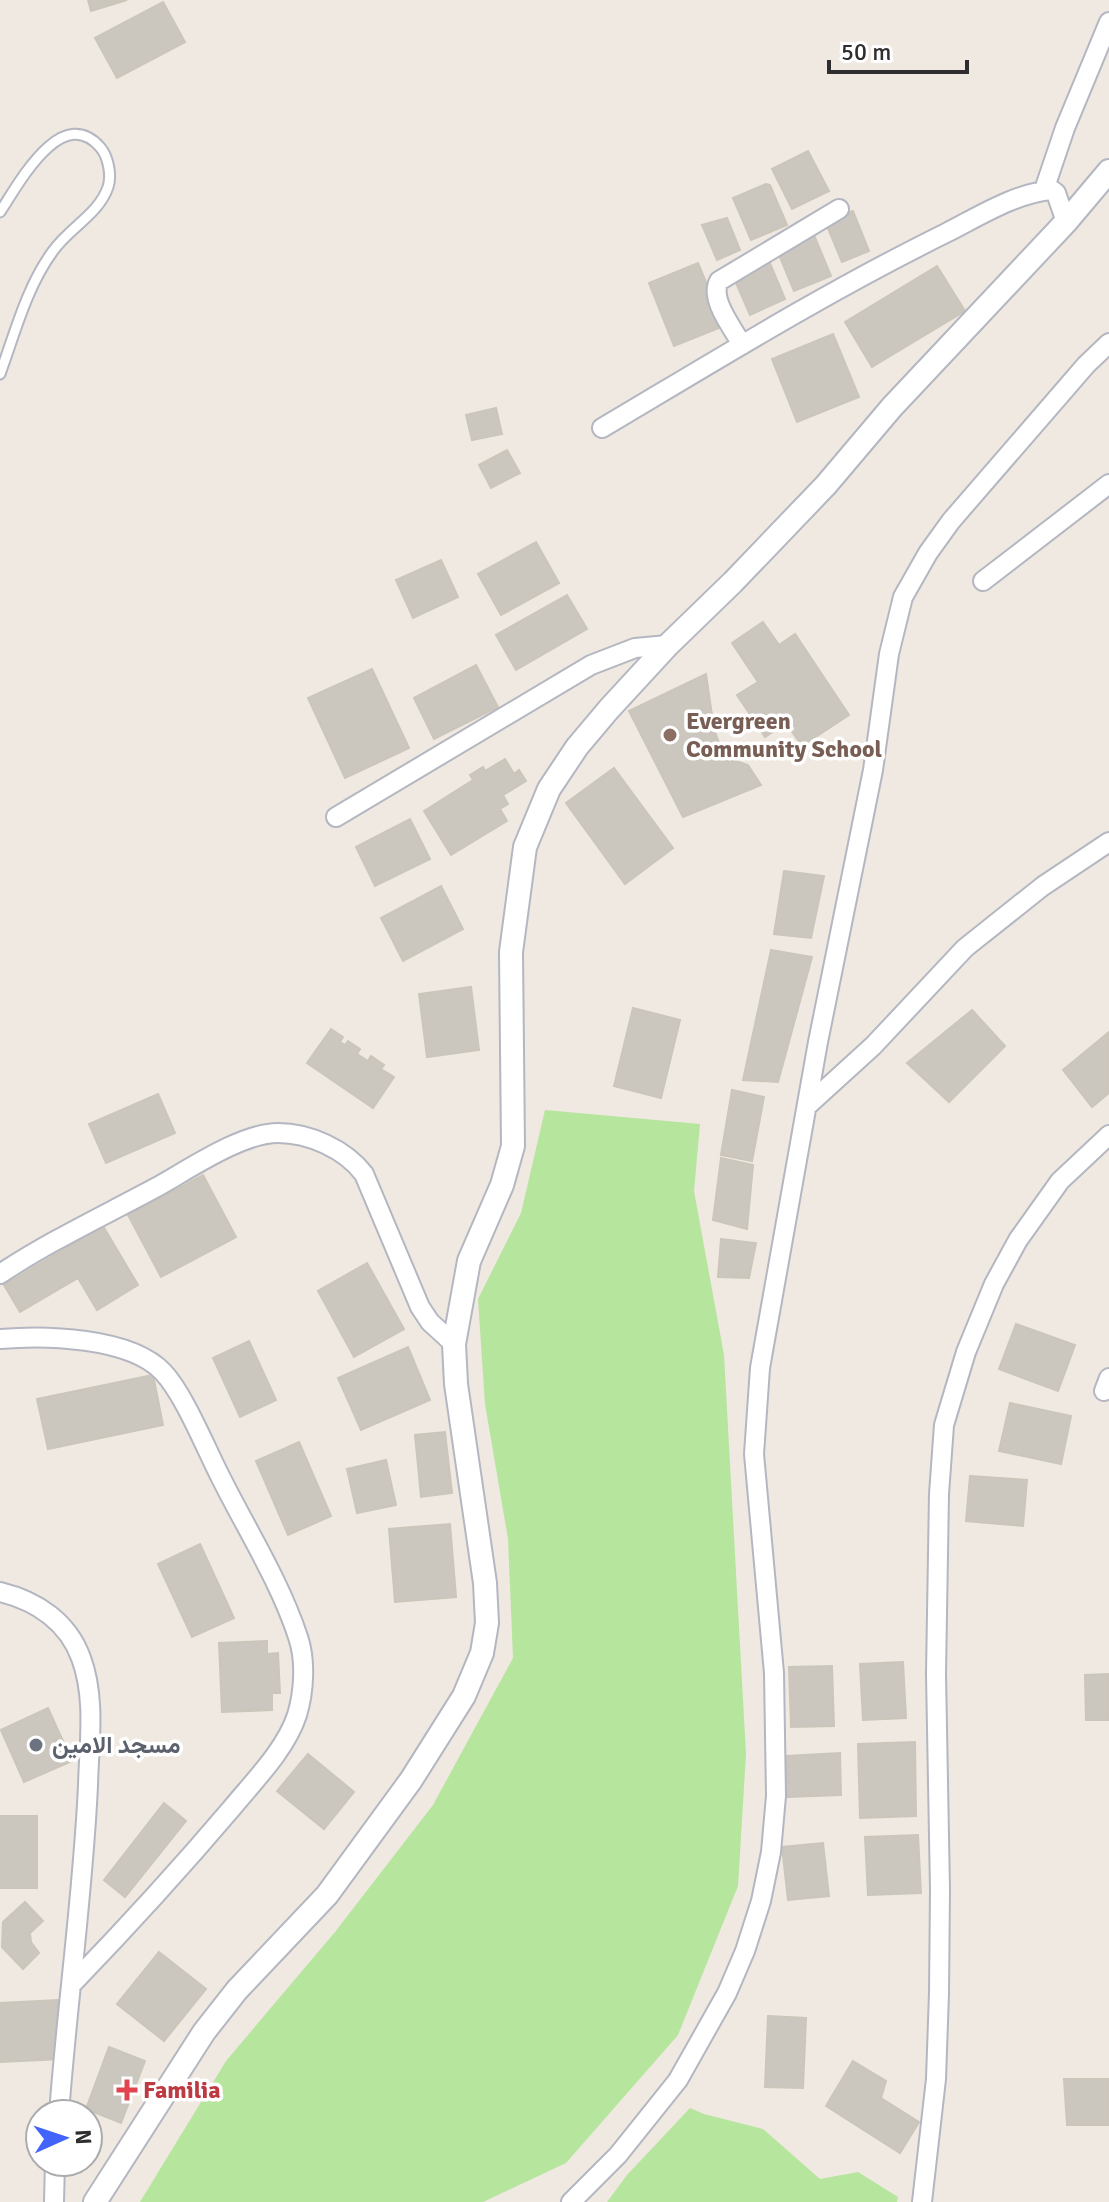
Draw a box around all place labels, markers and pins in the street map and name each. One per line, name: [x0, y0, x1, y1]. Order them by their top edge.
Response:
place label: Evergreen Community School: [686, 706, 882, 764]
marker: Evergreen Community School: [661, 726, 679, 744]
place label: مسجد الامين: [52, 1730, 180, 1760]
marker: مسجد الامين: [27, 1736, 45, 1754]
place label: Familia: [143, 2075, 220, 2105]
marker: Familia: [118, 2081, 136, 2099]

